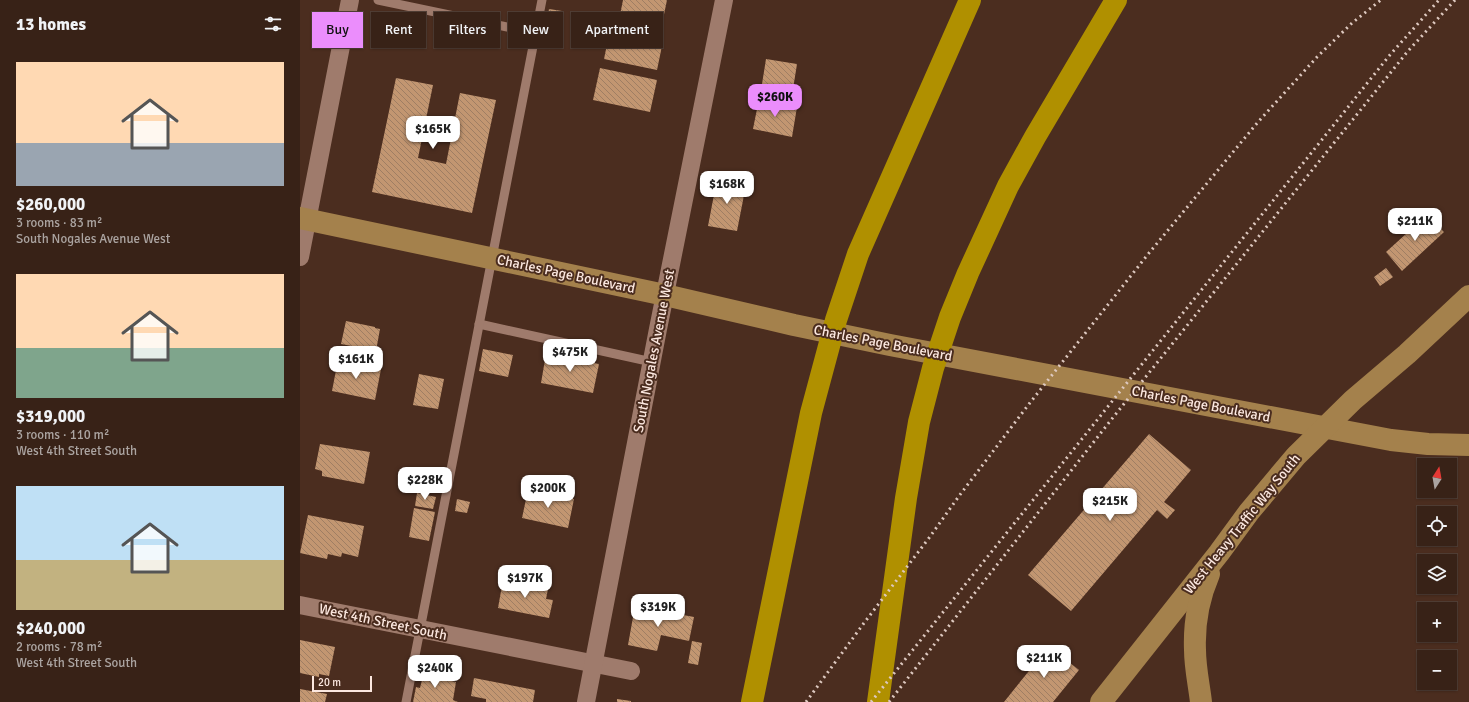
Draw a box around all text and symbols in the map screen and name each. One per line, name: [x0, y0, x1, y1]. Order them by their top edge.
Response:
chip: Buy: [312, 12, 363, 48]
chip: Rent: [371, 12, 426, 48]
chip: Filters: [434, 12, 500, 48]
chip: New: [508, 12, 563, 48]
chip: Apartment: [571, 12, 663, 48]
icon: filters: [262, 13, 284, 35]
text: 13 homes: [16, 14, 86, 35]
pin: $260K: [747, 84, 803, 118]
icon: home: [114, 88, 186, 160]
text: $260K: [757, 89, 793, 105]
pin: $165K: [405, 116, 461, 150]
text: $165K: [415, 121, 451, 137]
pin: $168K: [699, 171, 755, 205]
text: $168K: [709, 176, 745, 192]
text: $260,000: [16, 194, 85, 215]
pin: $211K: [1387, 208, 1443, 242]
text: $211K: [1397, 213, 1433, 229]
text: 3 rooms · 83 m²: [16, 215, 102, 231]
text: South Nogales Avenue West: [16, 231, 170, 247]
street label: Charles Page Boulevard: [495, 251, 637, 297]
street label: South Nogales Avenue West: [630, 268, 678, 434]
icon: home: [114, 300, 186, 372]
street label: Charles Page Boulevard: [812, 321, 954, 365]
pin: $475K: [542, 339, 598, 373]
text: $475K: [552, 344, 588, 360]
pin: $161K: [328, 346, 384, 380]
text: $161K: [338, 351, 374, 367]
street label: Charles Page Boulevard: [1130, 382, 1272, 426]
text: $319,000: [16, 406, 85, 427]
text: 3 rooms · 110 m²: [16, 427, 109, 443]
text: West 4th Street South: [16, 443, 137, 459]
street label: West Heavy Traffic Way South: [1180, 450, 1304, 598]
north arrow: [1417, 458, 1457, 498]
map controls: [1417, 458, 1457, 690]
pin: $228K: [397, 467, 453, 501]
text: $228K: [407, 472, 443, 488]
pin: $200K: [520, 475, 576, 509]
text: $200K: [530, 480, 566, 496]
pin: $215K: [1082, 488, 1138, 522]
text: $215K: [1092, 493, 1128, 509]
button: locate: [1417, 506, 1457, 546]
icon: home: [114, 512, 186, 584]
button: layers: [1417, 554, 1457, 594]
pin: $197K: [497, 565, 553, 599]
text: $197K: [507, 570, 543, 586]
pin: $319K: [630, 594, 686, 628]
text: $319K: [640, 599, 676, 615]
street label: West 4th Street South: [317, 600, 449, 644]
button: +: [1417, 602, 1457, 642]
text: $240,000: [16, 618, 85, 639]
text: 2 rooms · 78 m²: [16, 639, 102, 655]
pin: $211K: [1016, 645, 1072, 679]
text: $211K: [1026, 650, 1062, 666]
button: −: [1417, 650, 1457, 690]
text: West 4th Street South: [16, 655, 137, 671]
pin: $240K: [407, 655, 463, 689]
text: $240K: [417, 660, 453, 676]
scale bar: [312, 674, 372, 693]
text: 20 m: [318, 676, 341, 689]

